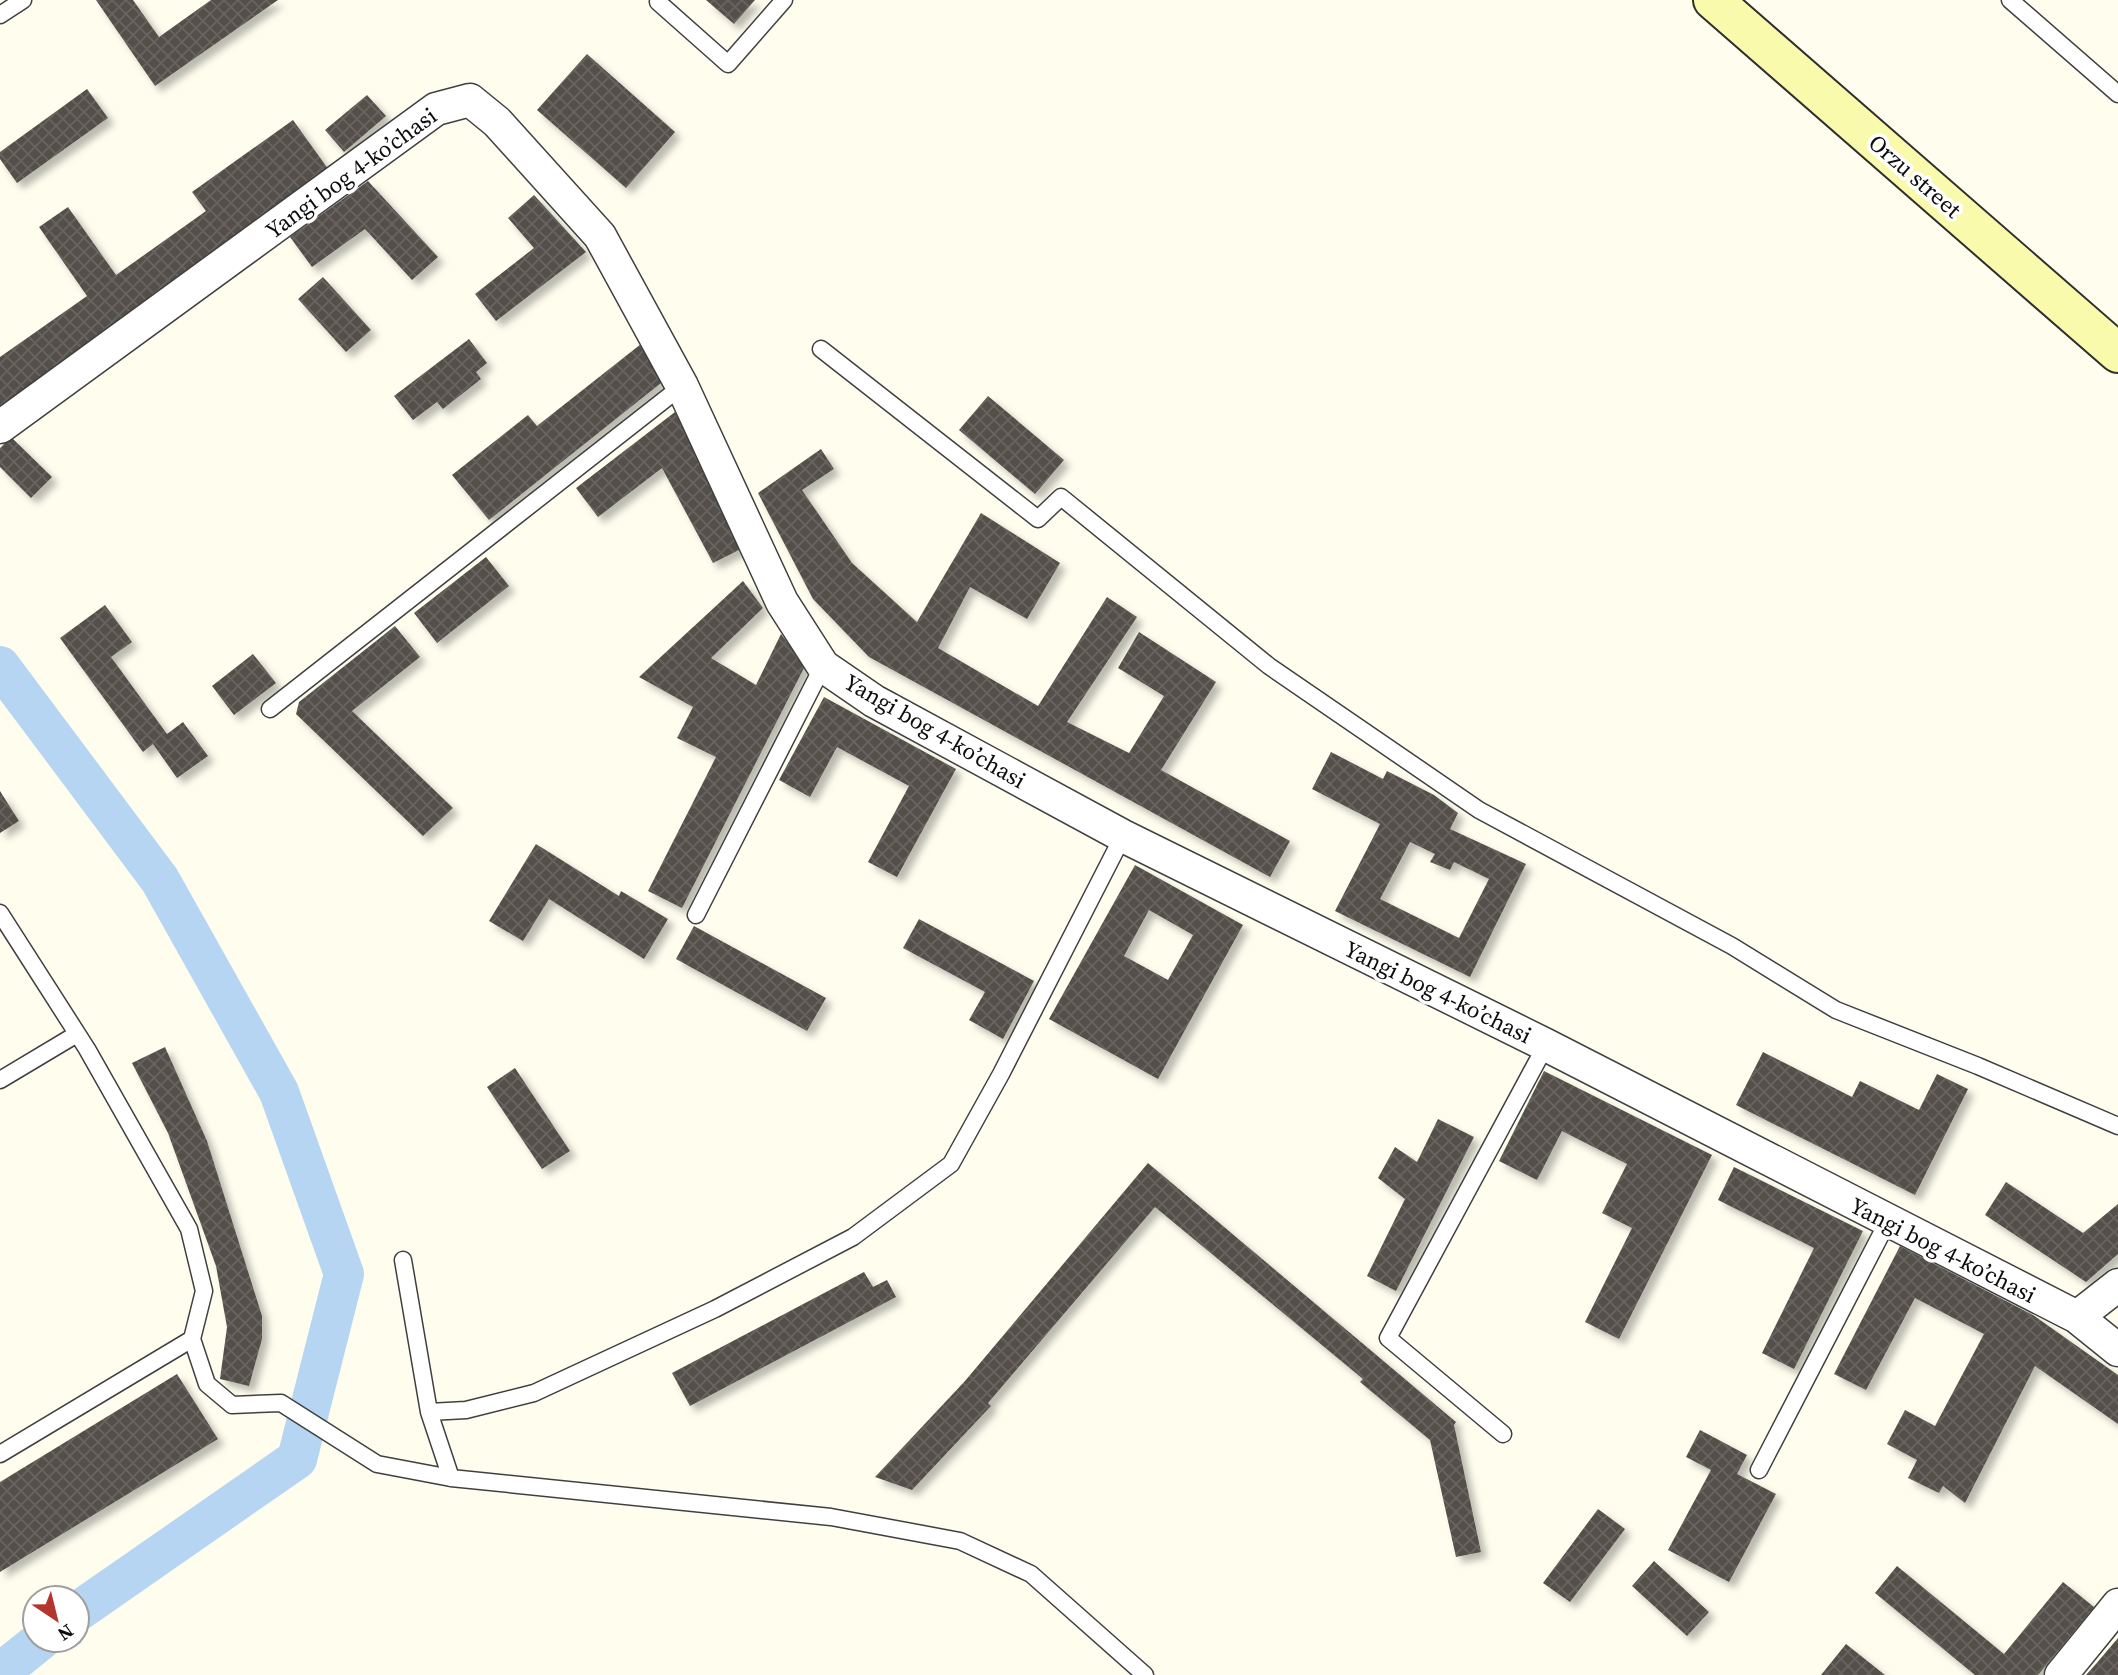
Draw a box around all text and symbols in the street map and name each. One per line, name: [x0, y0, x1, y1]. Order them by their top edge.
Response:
street label: Yangi bog 4-koʼchasi: [259, 100, 443, 246]
street label: Orzu street: [1862, 127, 1969, 226]
street label: Yangi bog 4-koʼchasi: [838, 666, 1032, 796]
street label: Yangi bog 4-koʼchasi: [1339, 933, 1537, 1051]
street label: Yangi bog 4-koʼchasi: [1845, 1189, 2042, 1311]
north arrow: [21, 1584, 91, 1654]
text: N: [52, 1618, 79, 1648]

